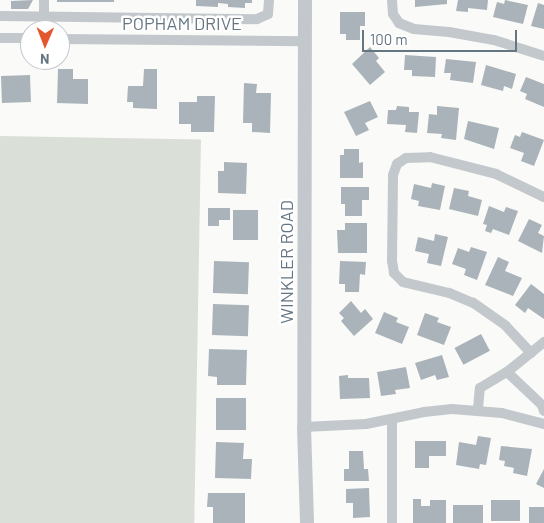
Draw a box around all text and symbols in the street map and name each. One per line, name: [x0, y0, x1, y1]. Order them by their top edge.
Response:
street label: POPHAM DRIVE: [122, 12, 242, 34]
north arrow: [20, 20, 70, 70]
scale bar: [364, 20, 519, 52]
text: 100 m: [370, 30, 408, 48]
text: N: [40, 51, 50, 68]
street label: WINKLER ROAD: [275, 200, 297, 324]

